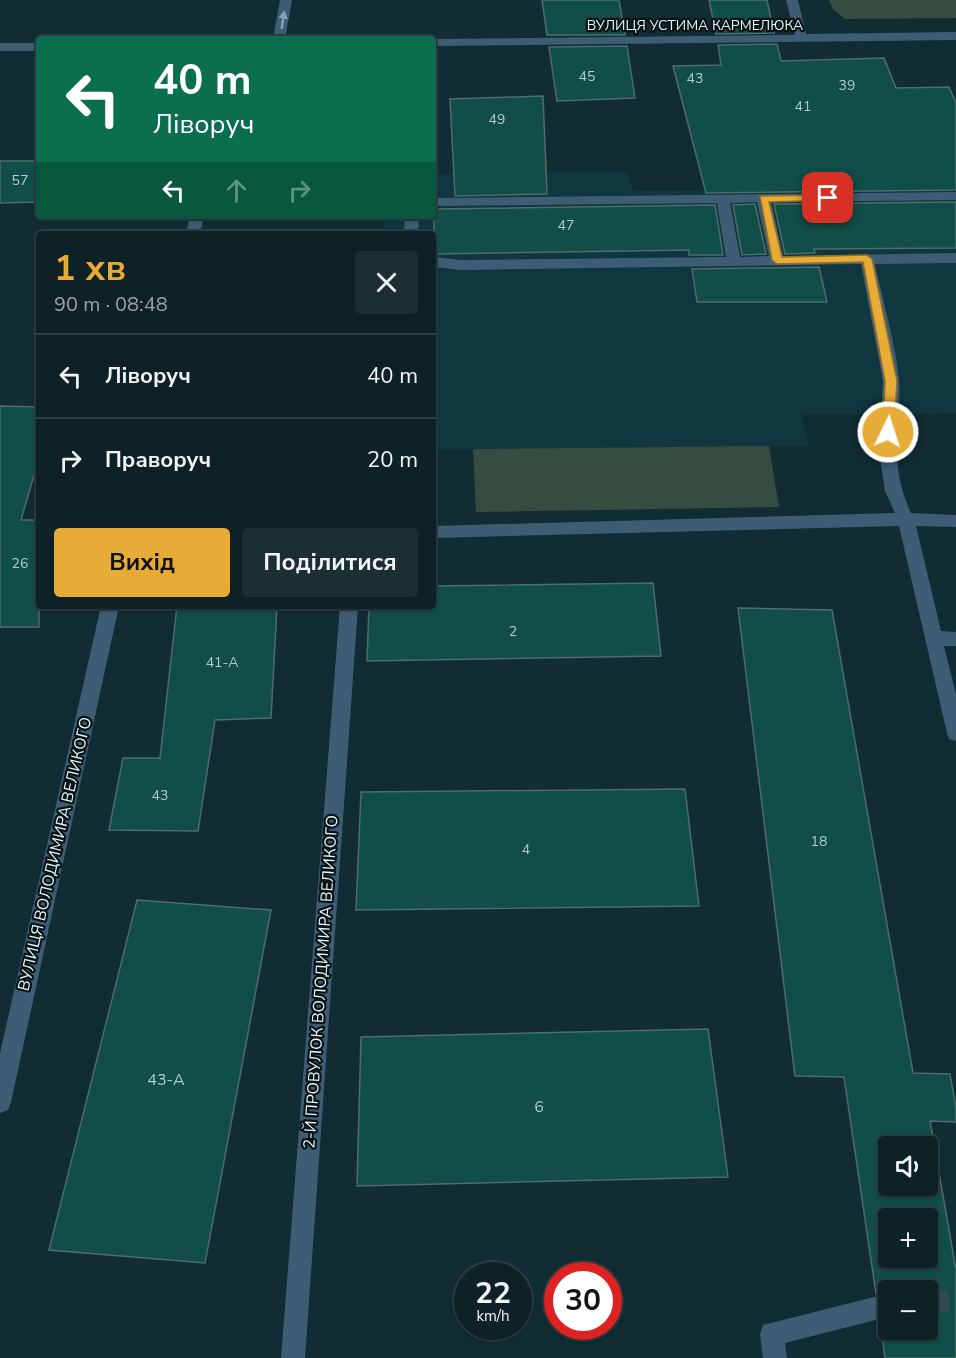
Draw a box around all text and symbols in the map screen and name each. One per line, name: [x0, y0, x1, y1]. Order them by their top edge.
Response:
one-way arrow: [278, 10, 287, 29]
street label: ВУЛИЦЯ УСТИМА КАРМЕЛЮКА: [587, 16, 803, 35]
text: 40 m: [153, 52, 252, 109]
icon: left: [54, 60, 132, 138]
house number: 45: [579, 67, 595, 86]
house number: 43: [687, 69, 703, 88]
house number: 39: [839, 76, 855, 95]
house number: 41: [795, 97, 811, 116]
text: Ліворуч: [153, 106, 254, 143]
house number: 49: [489, 110, 505, 129]
house number: 57: [12, 171, 28, 190]
pin: [802, 172, 853, 223]
icon: left: [157, 174, 190, 207]
icon: ahead: [220, 174, 253, 207]
icon: right: [283, 174, 316, 207]
icon: arrive: [811, 181, 844, 214]
house number: 47: [558, 216, 574, 235]
text: 1 хв: [54, 244, 126, 293]
button: close: [355, 251, 418, 314]
text: 90 m · 08:48: [54, 291, 168, 318]
icon: left: [54, 360, 87, 393]
text: Ліворуч: [105, 361, 191, 391]
text: 40 m: [367, 361, 418, 391]
position arrow: [856, 400, 920, 464]
icon: right: [54, 444, 87, 477]
text: Праворуч: [105, 445, 211, 475]
text: 20 m: [367, 445, 418, 475]
button: Вихід: [54, 528, 230, 597]
button: Поділитися: [242, 528, 418, 597]
house number: 26: [12, 554, 28, 573]
house number: 2: [509, 622, 517, 641]
house number: 41-А: [206, 653, 238, 672]
street label: ВУЛИЦЯ ВОЛОДИМИРА ВЕЛИКОГО: [13, 715, 97, 993]
house number: 43: [152, 786, 168, 805]
street label: 2-Й ПРОВУЛОК ВОЛОДИМИРА ВЕЛИКОГО: [298, 815, 344, 1149]
house number: 18: [811, 832, 827, 851]
house number: 4: [522, 840, 530, 859]
house number: 43-А: [147, 1069, 185, 1091]
house number: 6: [534, 1096, 544, 1118]
map controls: [878, 1136, 938, 1340]
button: sound: [878, 1136, 938, 1196]
button: +: [878, 1208, 938, 1268]
speed limit sign: 30: [544, 1262, 622, 1340]
text: 22: [475, 1273, 511, 1314]
button: −: [878, 1280, 938, 1340]
text: km/h: [476, 1306, 510, 1326]

